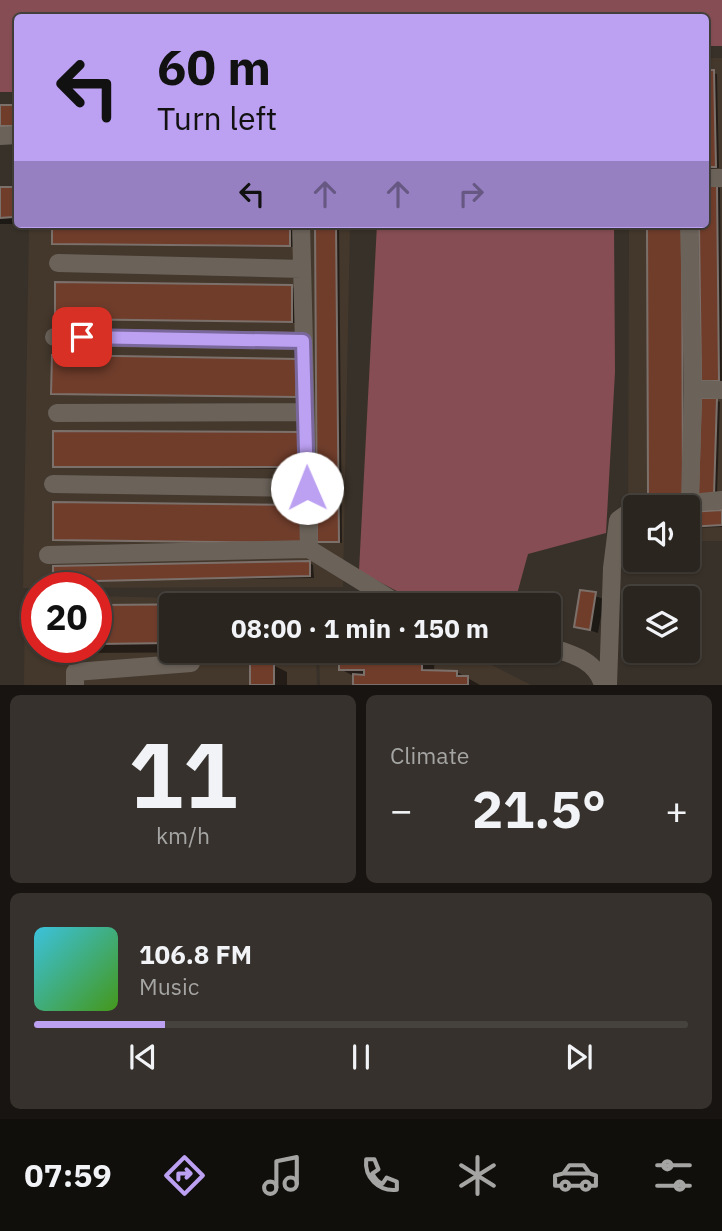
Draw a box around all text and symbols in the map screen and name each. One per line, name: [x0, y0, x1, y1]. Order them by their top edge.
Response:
text: 60 m: [157, 35, 271, 98]
icon: left: [42, 42, 133, 133]
text: Turn left: [157, 97, 277, 139]
icon: left: [233, 175, 271, 213]
icon: ahead: [306, 175, 344, 213]
icon: ahead: [379, 175, 417, 213]
icon: right: [452, 175, 490, 213]
pin: [52, 307, 112, 367]
icon: arrive: [63, 318, 101, 356]
position arrow: [270, 451, 344, 525]
map controls: [623, 495, 700, 663]
button: sound: [623, 495, 700, 572]
speed limit sign: 20: [21, 572, 112, 663]
button: layers: [623, 586, 700, 663]
text: 08:00 · 1 min · 150 m: [231, 611, 489, 645]
text: 11: [128, 715, 238, 833]
text: Climate: [390, 740, 469, 770]
text: 21.5°: [472, 775, 606, 842]
text: −: [390, 785, 413, 834]
text: +: [665, 785, 688, 834]
text: km/h: [156, 820, 210, 850]
text: 106.8 FM: [139, 937, 252, 971]
text: Music: [139, 971, 199, 1001]
icon: previous: [124, 1038, 162, 1076]
icon: pause: [342, 1038, 380, 1076]
icon: next: [560, 1038, 598, 1076]
icon: directions: [160, 1151, 209, 1200]
icon: music: [258, 1151, 307, 1200]
icon: phone: [356, 1151, 405, 1200]
icon: climate: [453, 1151, 502, 1200]
icon: car: [551, 1151, 600, 1200]
icon: filters: [649, 1151, 698, 1200]
text: 07:59: [24, 1154, 112, 1196]

